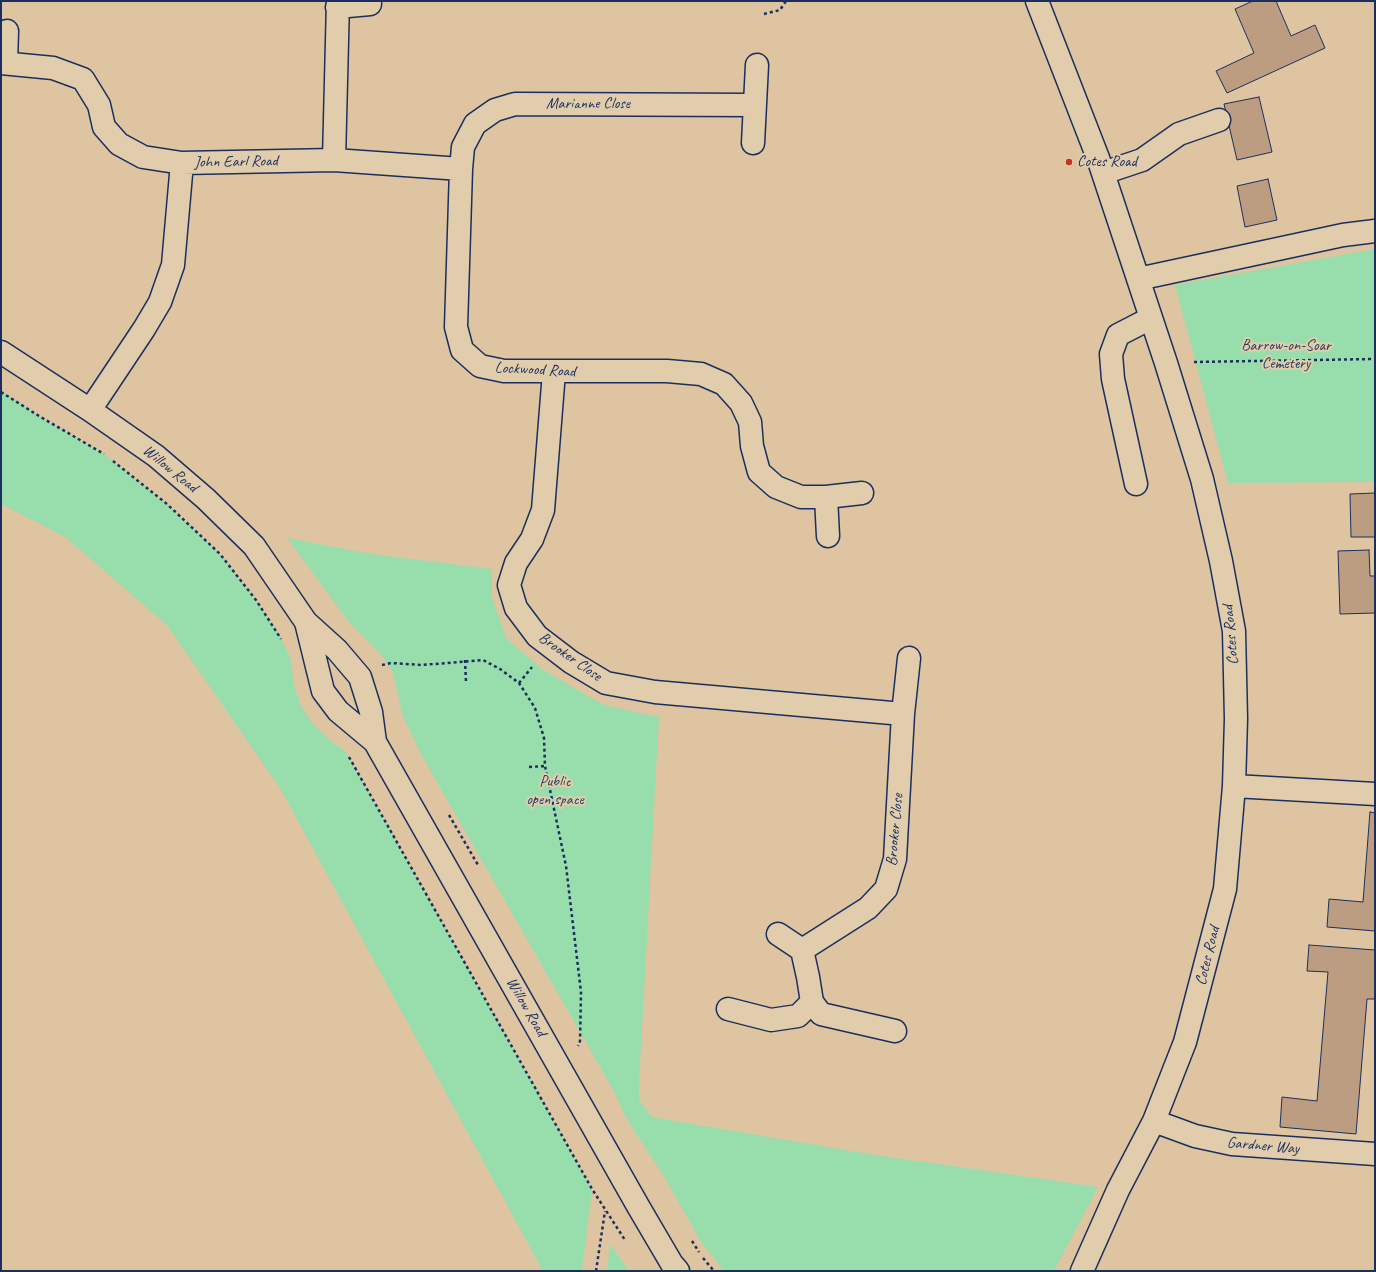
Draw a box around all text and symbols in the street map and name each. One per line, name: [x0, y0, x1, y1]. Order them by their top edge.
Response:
street label: Marianne Close: [546, 94, 630, 114]
street label: John Earl Road: [194, 152, 278, 172]
place label: Cotes Road: [1077, 152, 1137, 172]
marker: Cotes Road: [1064, 157, 1074, 167]
park label: Barrow-on-Soar Cemetery: [1241, 336, 1331, 374]
street label: Lockwood Road: [494, 358, 576, 382]
street label: Willow Road: [139, 441, 201, 497]
street label: Cotes Road: [1219, 604, 1243, 666]
street label: Brooker Close: [535, 628, 605, 686]
park label: Public open space: [526, 772, 584, 810]
street label: Brooker Close: [882, 793, 908, 867]
street label: Cotes Road: [1191, 925, 1225, 987]
street label: Willow Road: [501, 974, 551, 1040]
street label: Gardner Way: [1226, 1133, 1300, 1159]

